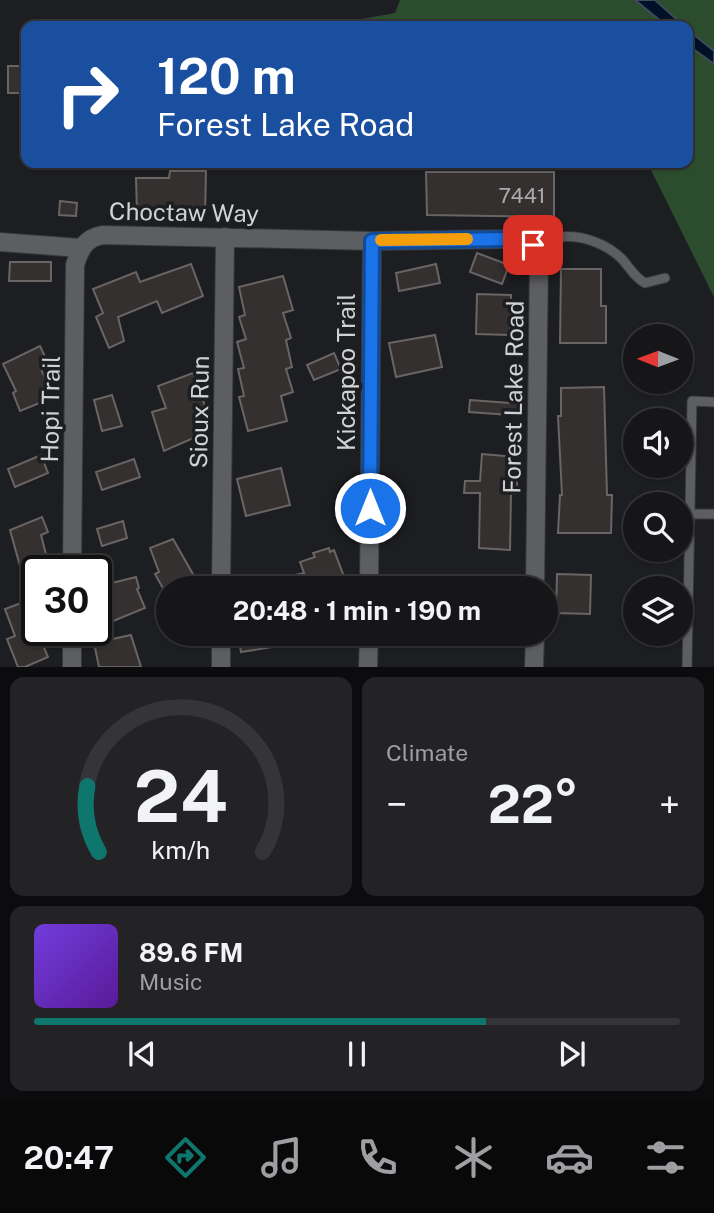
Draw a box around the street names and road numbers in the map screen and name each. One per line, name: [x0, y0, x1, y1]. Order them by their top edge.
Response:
street label: Choctaw Way: [109, 197, 259, 227]
street label: Kickapoo Trail: [332, 293, 360, 451]
street label: Forest Lake Road: [497, 300, 529, 494]
street label: Hopi Trail: [35, 355, 65, 463]
street label: Sioux Run: [184, 355, 214, 469]

